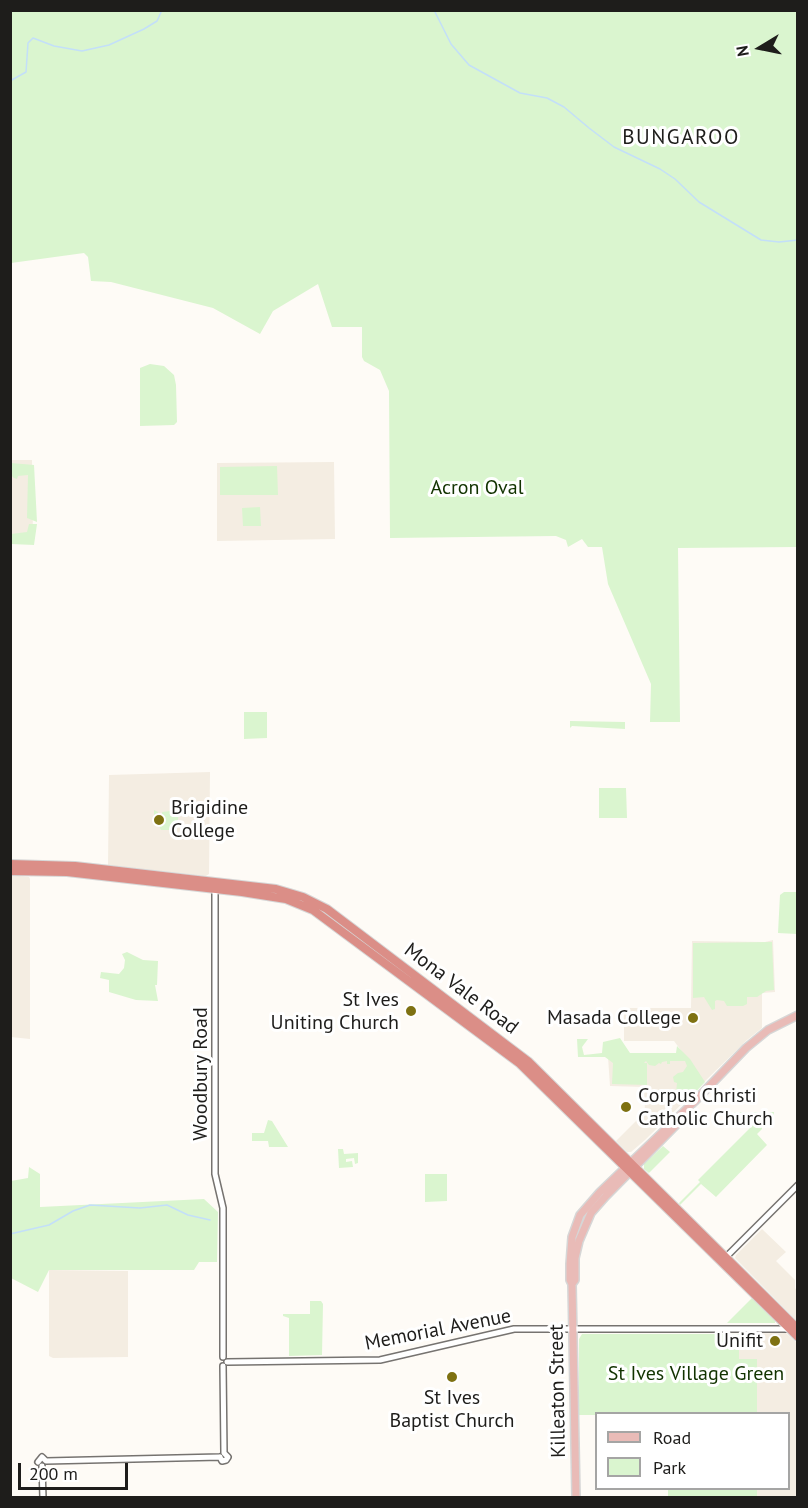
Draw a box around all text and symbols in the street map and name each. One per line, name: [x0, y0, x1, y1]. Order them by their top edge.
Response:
north arrow: [730, 18, 790, 78]
text: N: [732, 44, 753, 58]
district label: BUNGAROO: [622, 125, 740, 151]
park label: Acron Oval: [430, 476, 524, 500]
place label: Brigidine College: [171, 796, 248, 843]
marker: Brigidine College: [152, 813, 166, 827]
street label: Mona Vale Road: [399, 938, 523, 1040]
place label: St Ives Uniting Church: [271, 988, 399, 1035]
marker: St Ives Uniting Church: [404, 1004, 418, 1018]
place label: Masada College: [547, 1006, 681, 1030]
street label: Woodbury Road: [189, 1007, 213, 1141]
marker: Masada College: [686, 1011, 700, 1025]
place label: Corpus Christi Catholic Church: [638, 1084, 773, 1131]
marker: Corpus Christi Catholic Church: [619, 1100, 633, 1114]
street label: Memorial Avenue: [363, 1304, 513, 1356]
street label: Killeaton Street: [545, 1324, 571, 1458]
place label: Unifit: [716, 1329, 763, 1353]
marker: Unifit: [768, 1334, 782, 1348]
park label: St Ives Village Green: [608, 1362, 784, 1386]
marker: St Ives Baptist Church: [445, 1370, 459, 1384]
place label: St Ives Baptist Church: [390, 1386, 514, 1433]
legend: [595, 1412, 790, 1490]
text: Road: [653, 1426, 691, 1449]
scale bar: [21, 1451, 130, 1489]
text: Park: [653, 1456, 686, 1479]
text: 200 m: [29, 1462, 78, 1485]

